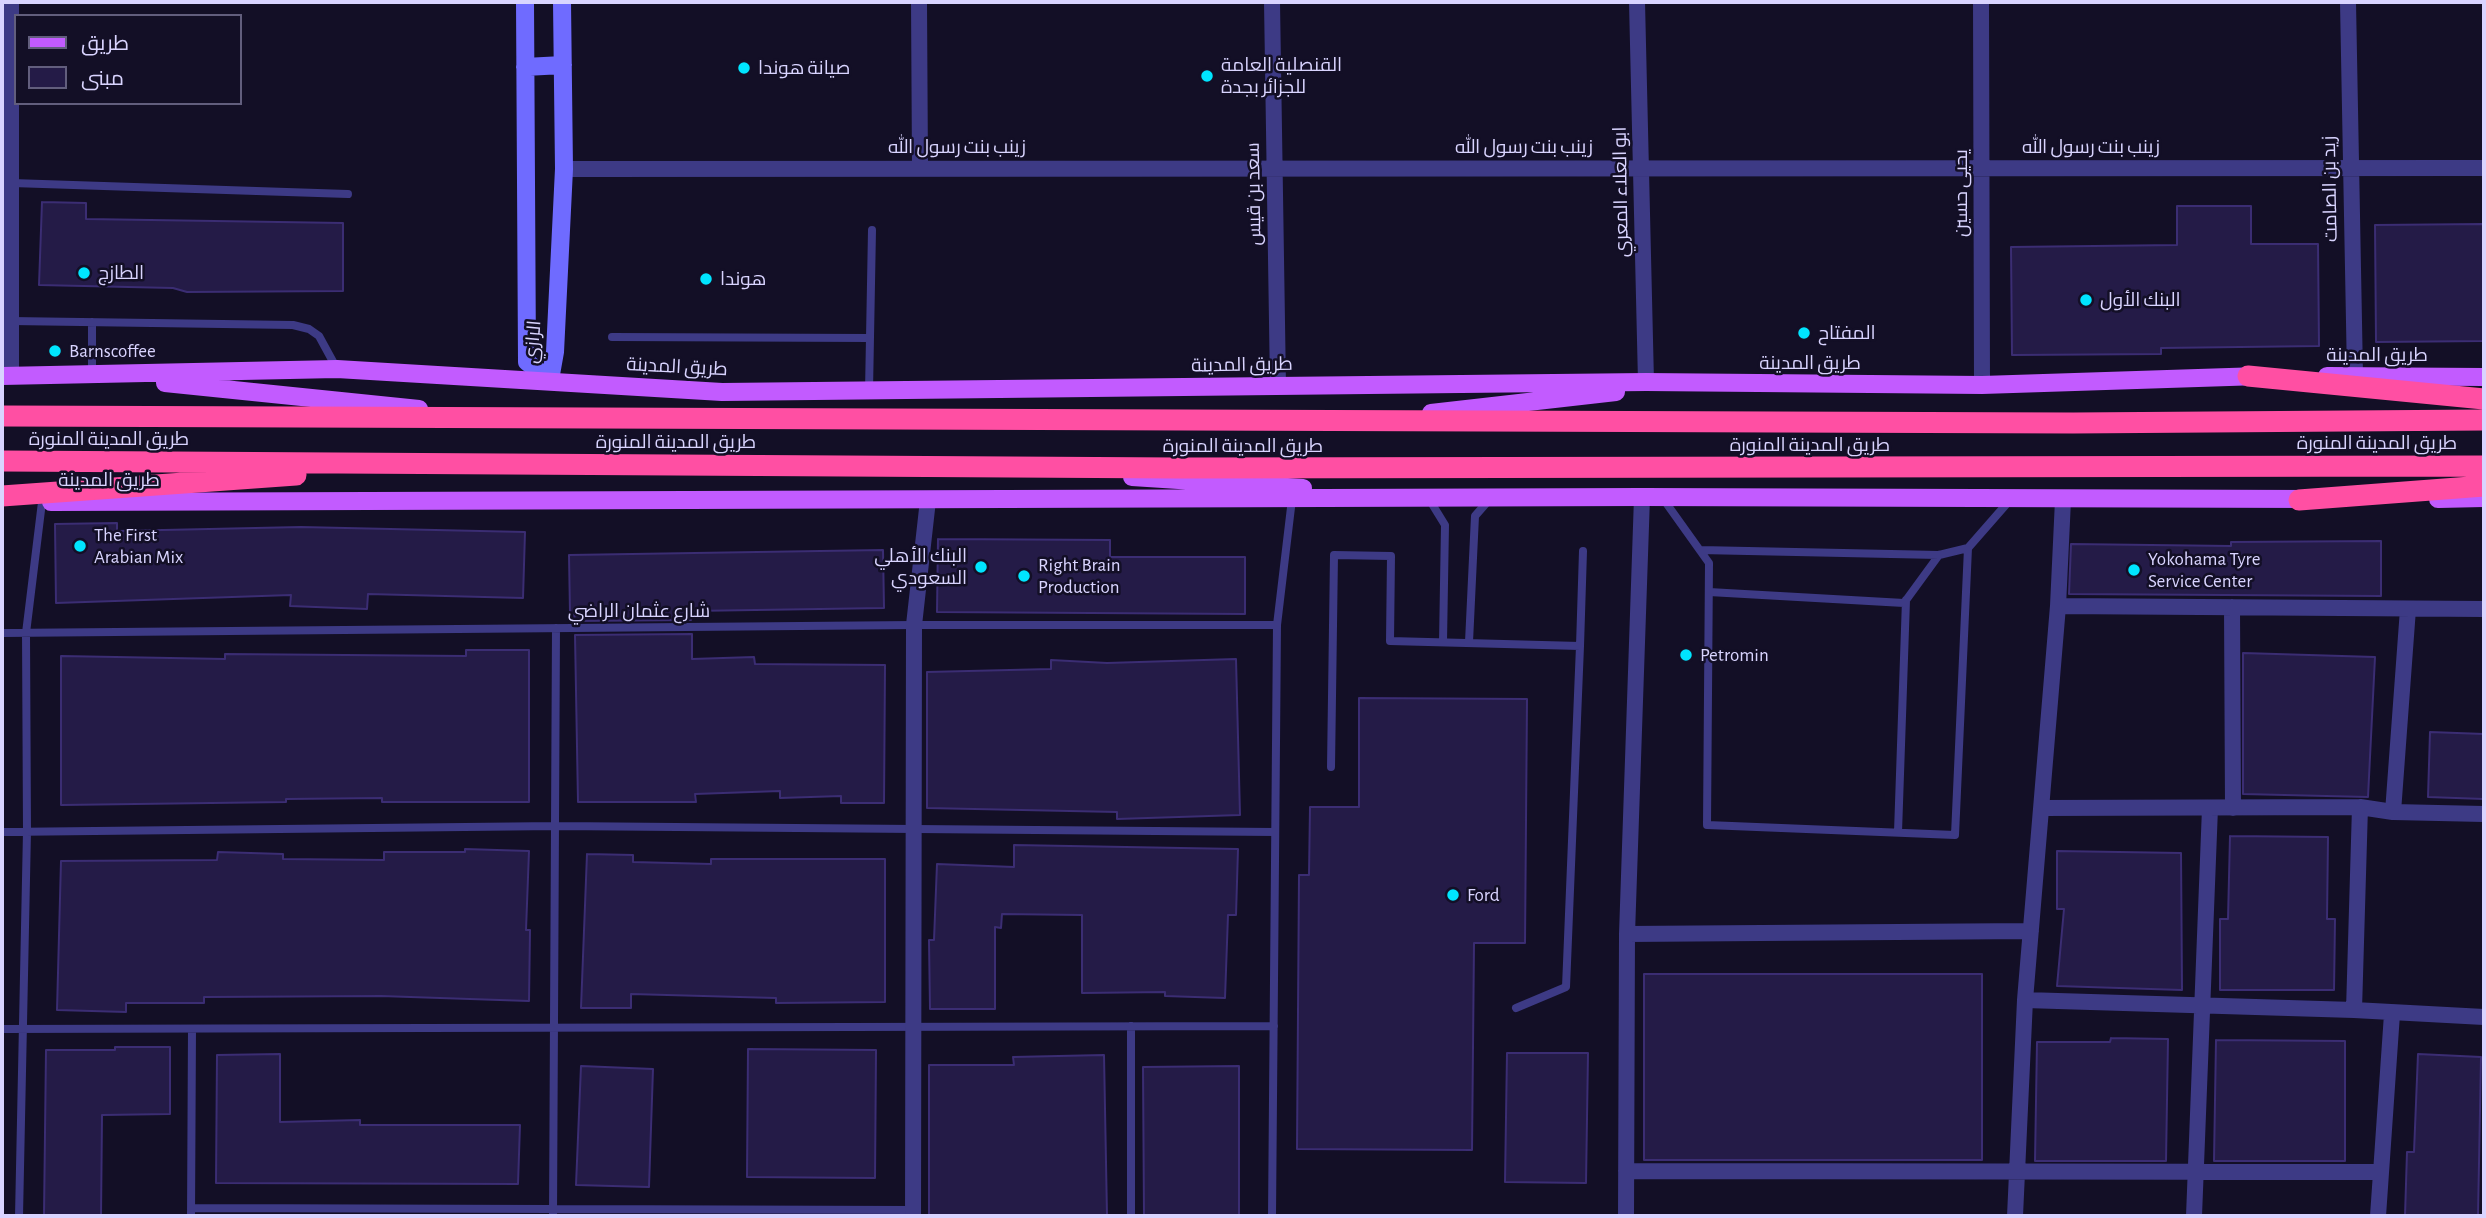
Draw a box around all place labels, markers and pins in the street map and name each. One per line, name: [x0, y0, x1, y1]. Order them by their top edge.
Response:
place label: القنصلية العامة للجزائر بجدة: [1221, 54, 1342, 98]
place label: صيانة هوندا: [758, 57, 850, 79]
marker: صيانة هوندا: [736, 60, 752, 76]
marker: القنصلية العامة للجزائر بجدة: [1199, 68, 1215, 84]
place label: الطازج: [98, 262, 144, 284]
marker: الطازج: [76, 265, 92, 281]
place label: هوندا: [720, 268, 766, 290]
marker: هوندا: [698, 271, 714, 287]
place label: البنك الأول: [2100, 289, 2181, 311]
marker: البنك الأول: [2078, 292, 2094, 308]
place label: المفتاح: [1818, 322, 1876, 344]
marker: المفتاح: [1796, 325, 1812, 341]
place label: Barnscoffee: [69, 340, 156, 362]
marker: Barnscoffee: [47, 343, 63, 359]
place label: The First Arabian Mix: [94, 524, 183, 568]
marker: The First Arabian Mix: [72, 538, 88, 554]
place label: البنك الأهلي السعودي: [874, 545, 967, 589]
place label: Yokohama Tyre Service Center: [2148, 548, 2260, 592]
place label: Right Brain Production: [1038, 554, 1121, 598]
marker: البنك الأهلي السعودي: [973, 559, 989, 575]
marker: Yokohama Tyre Service Center: [2126, 562, 2142, 578]
marker: Right Brain Production: [1016, 568, 1032, 584]
place label: Petromin: [1700, 644, 1769, 666]
marker: Petromin: [1678, 647, 1694, 663]
place label: Ford: [1467, 884, 1500, 906]
marker: Ford: [1445, 887, 1461, 903]

